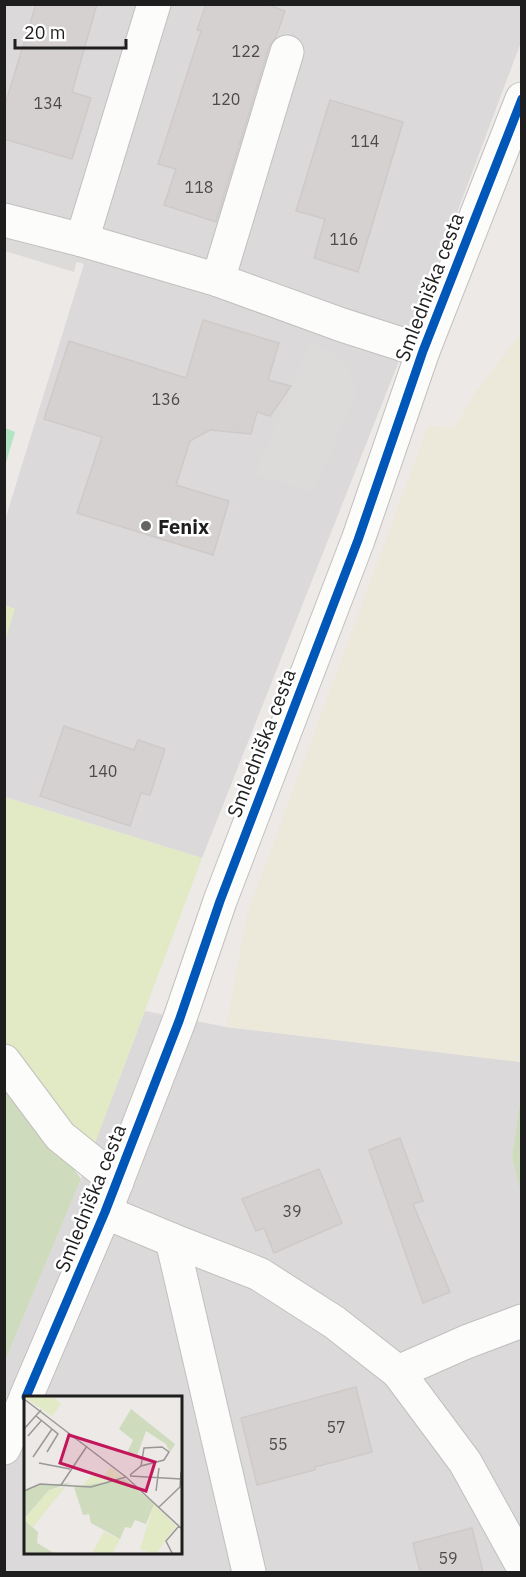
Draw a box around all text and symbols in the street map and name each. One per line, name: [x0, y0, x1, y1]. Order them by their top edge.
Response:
scale bar: [15, 12, 126, 50]
text: 20 m: [24, 21, 66, 44]
house number: 122: [232, 41, 260, 61]
house number: 120: [212, 89, 240, 109]
house number: 134: [34, 93, 62, 113]
house number: 114: [351, 131, 379, 151]
house number: 118: [185, 177, 213, 197]
street label: Smledniška cesta: [388, 208, 470, 365]
house number: 116: [330, 229, 358, 249]
house number: 136: [152, 389, 180, 409]
place label: Fenix: [158, 513, 209, 540]
marker: Fenix: [139, 519, 153, 533]
street label: Smledniška cesta: [220, 664, 302, 821]
house number: 140: [89, 761, 117, 781]
street label: Smledniška cesta: [48, 1120, 132, 1276]
house number: 39: [282, 1201, 302, 1221]
inset map: [24, 1396, 182, 1553]
house number: 57: [326, 1417, 346, 1437]
house number: 55: [268, 1434, 288, 1454]
house number: 59: [438, 1548, 458, 1568]

